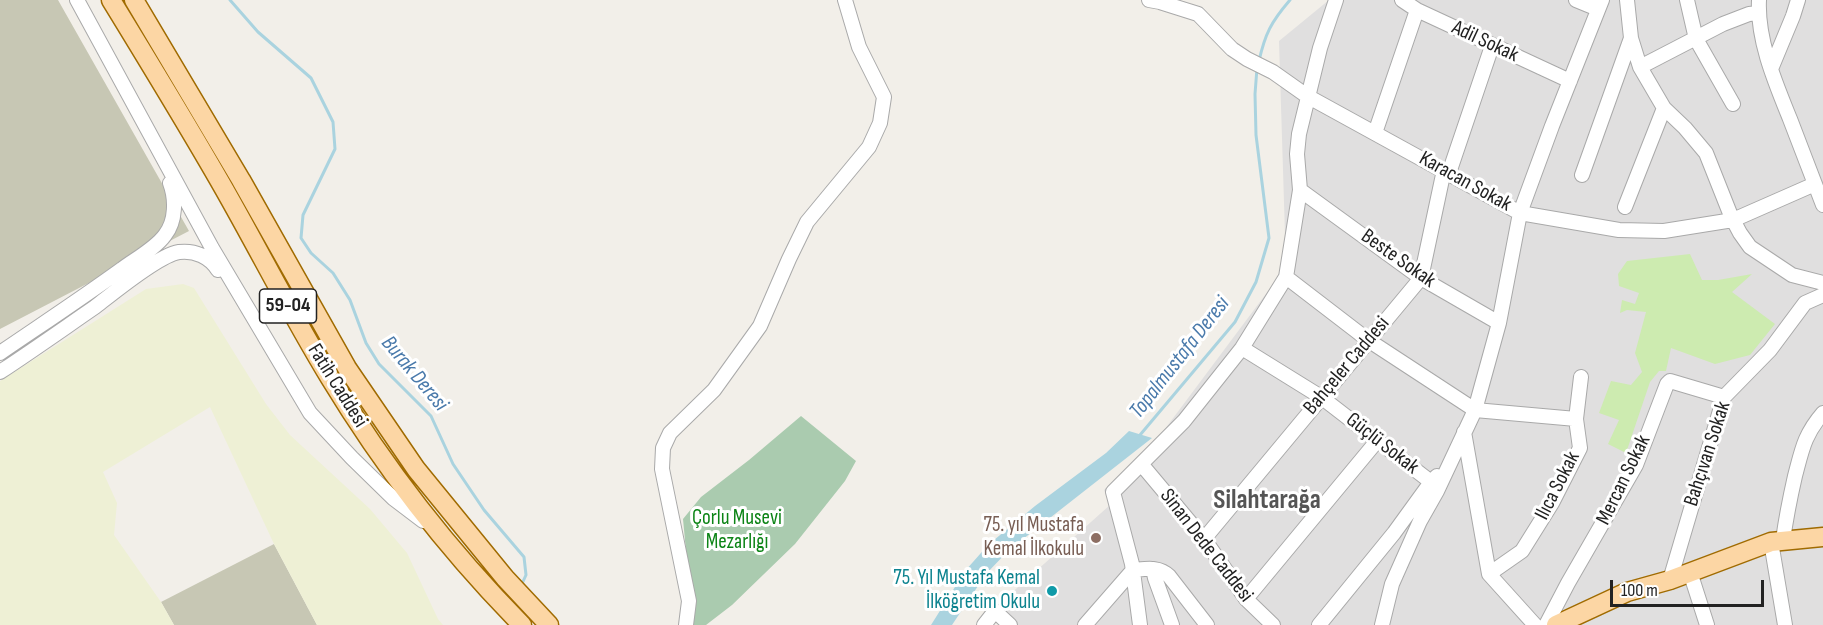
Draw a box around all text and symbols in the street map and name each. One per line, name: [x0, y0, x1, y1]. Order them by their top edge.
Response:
street label: Adil Sokak: [1448, 16, 1522, 68]
street label: Karacan Sokak: [1414, 146, 1516, 218]
street label: Beste Sokak: [1356, 224, 1440, 294]
road number: 59-04: [260, 289, 316, 323]
water label: Topalmustafa Deresi: [1124, 292, 1236, 424]
street label: Bahçeler Caddesi: [1299, 312, 1395, 420]
water label: Burak Deresi: [375, 331, 453, 417]
street label: Fatih Caddesi: [302, 340, 372, 432]
street label: Bahçıvan Sokak: [1679, 398, 1737, 510]
street label: Güçlü Sokak: [1341, 408, 1423, 480]
street label: Mercan Sokak: [1591, 431, 1657, 529]
street label: Ilıca Sokak: [1530, 448, 1586, 524]
street label: Sinan Dede Caddesi: [1154, 484, 1258, 608]
district label: Silahtarağa: [1213, 485, 1321, 517]
park label: Çorlu Musevi Mezarlığı: [692, 506, 782, 556]
place label: 75. yıl Mustafa Kemal İlkokulu: [984, 513, 1084, 563]
marker: 75. yıl Mustafa Kemal İlkokulu: [1089, 531, 1103, 545]
place label: 75. Yıl Mustafa Kemal İlköğretim Okulu: [893, 566, 1040, 616]
scale bar: [1613, 568, 1768, 606]
text: 100 m: [1621, 580, 1658, 601]
marker: 75. Yıl Mustafa Kemal İlköğretim Okulu: [1045, 584, 1059, 598]

